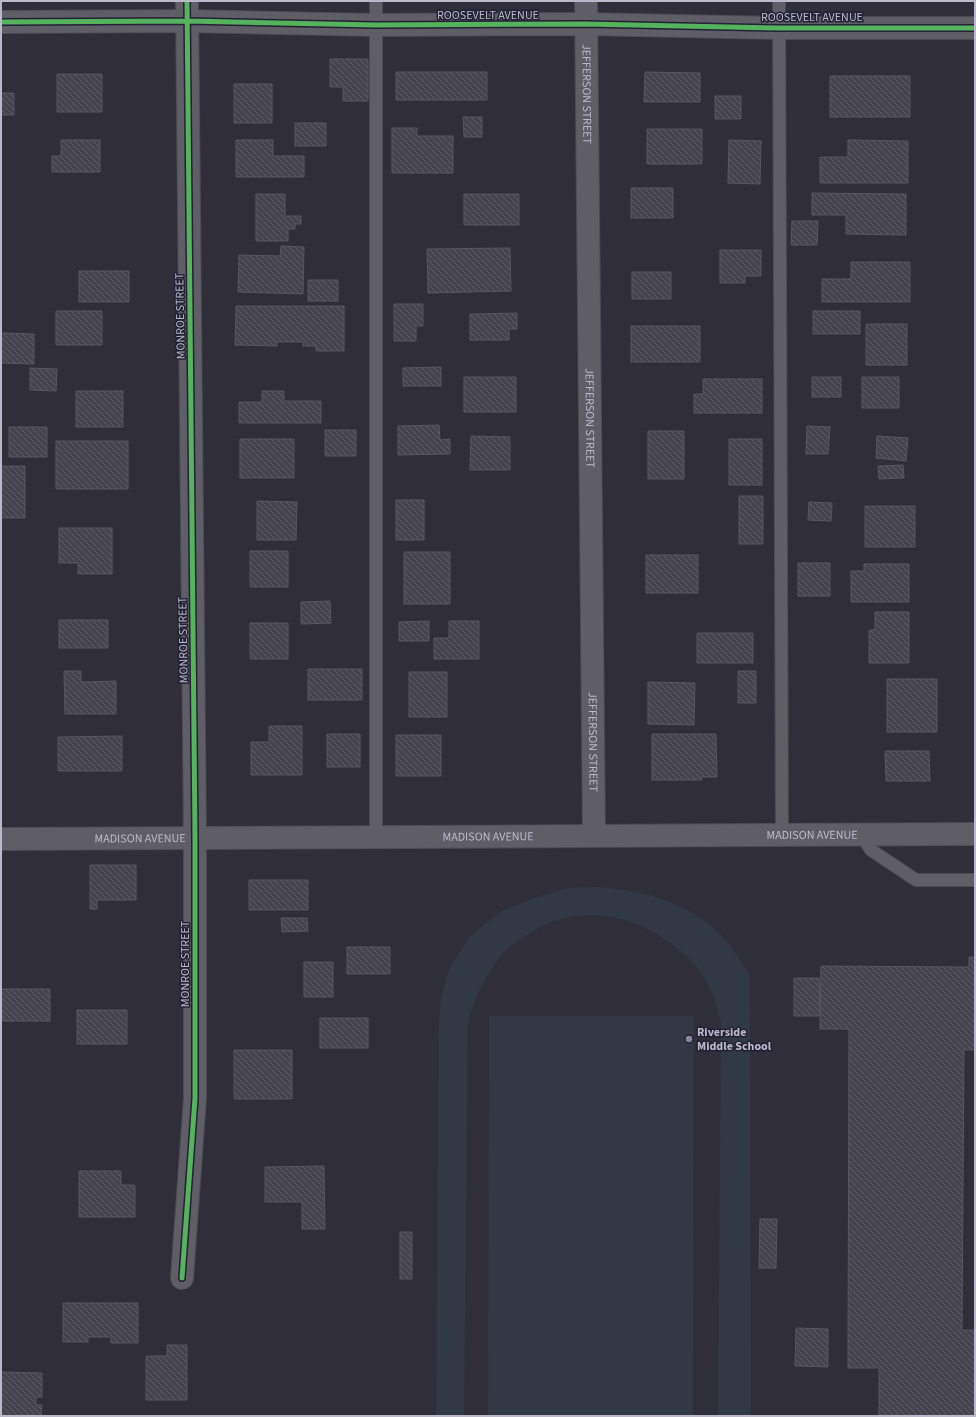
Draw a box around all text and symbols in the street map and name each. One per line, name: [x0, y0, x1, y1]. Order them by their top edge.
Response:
street label: ROOSEVELT AVENUE: [437, 7, 539, 24]
street label: ROOSEVELT AVENUE: [761, 9, 863, 26]
street label: JEFFERSON STREET: [577, 44, 595, 145]
street label: MONROE STREET: [171, 272, 190, 359]
street label: JEFFERSON STREET: [581, 368, 598, 469]
street label: MONROE STREET: [174, 596, 193, 683]
street label: JEFFERSON STREET: [584, 692, 602, 793]
street label: MADISON AVENUE: [766, 827, 858, 844]
street label: MADISON AVENUE: [442, 828, 534, 846]
street label: MADISON AVENUE: [94, 830, 186, 848]
street label: MONROE STREET: [177, 920, 194, 1007]
place label: Riverside Middle School: [697, 1024, 772, 1055]
marker: Riverside Middle School: [684, 1034, 694, 1044]

